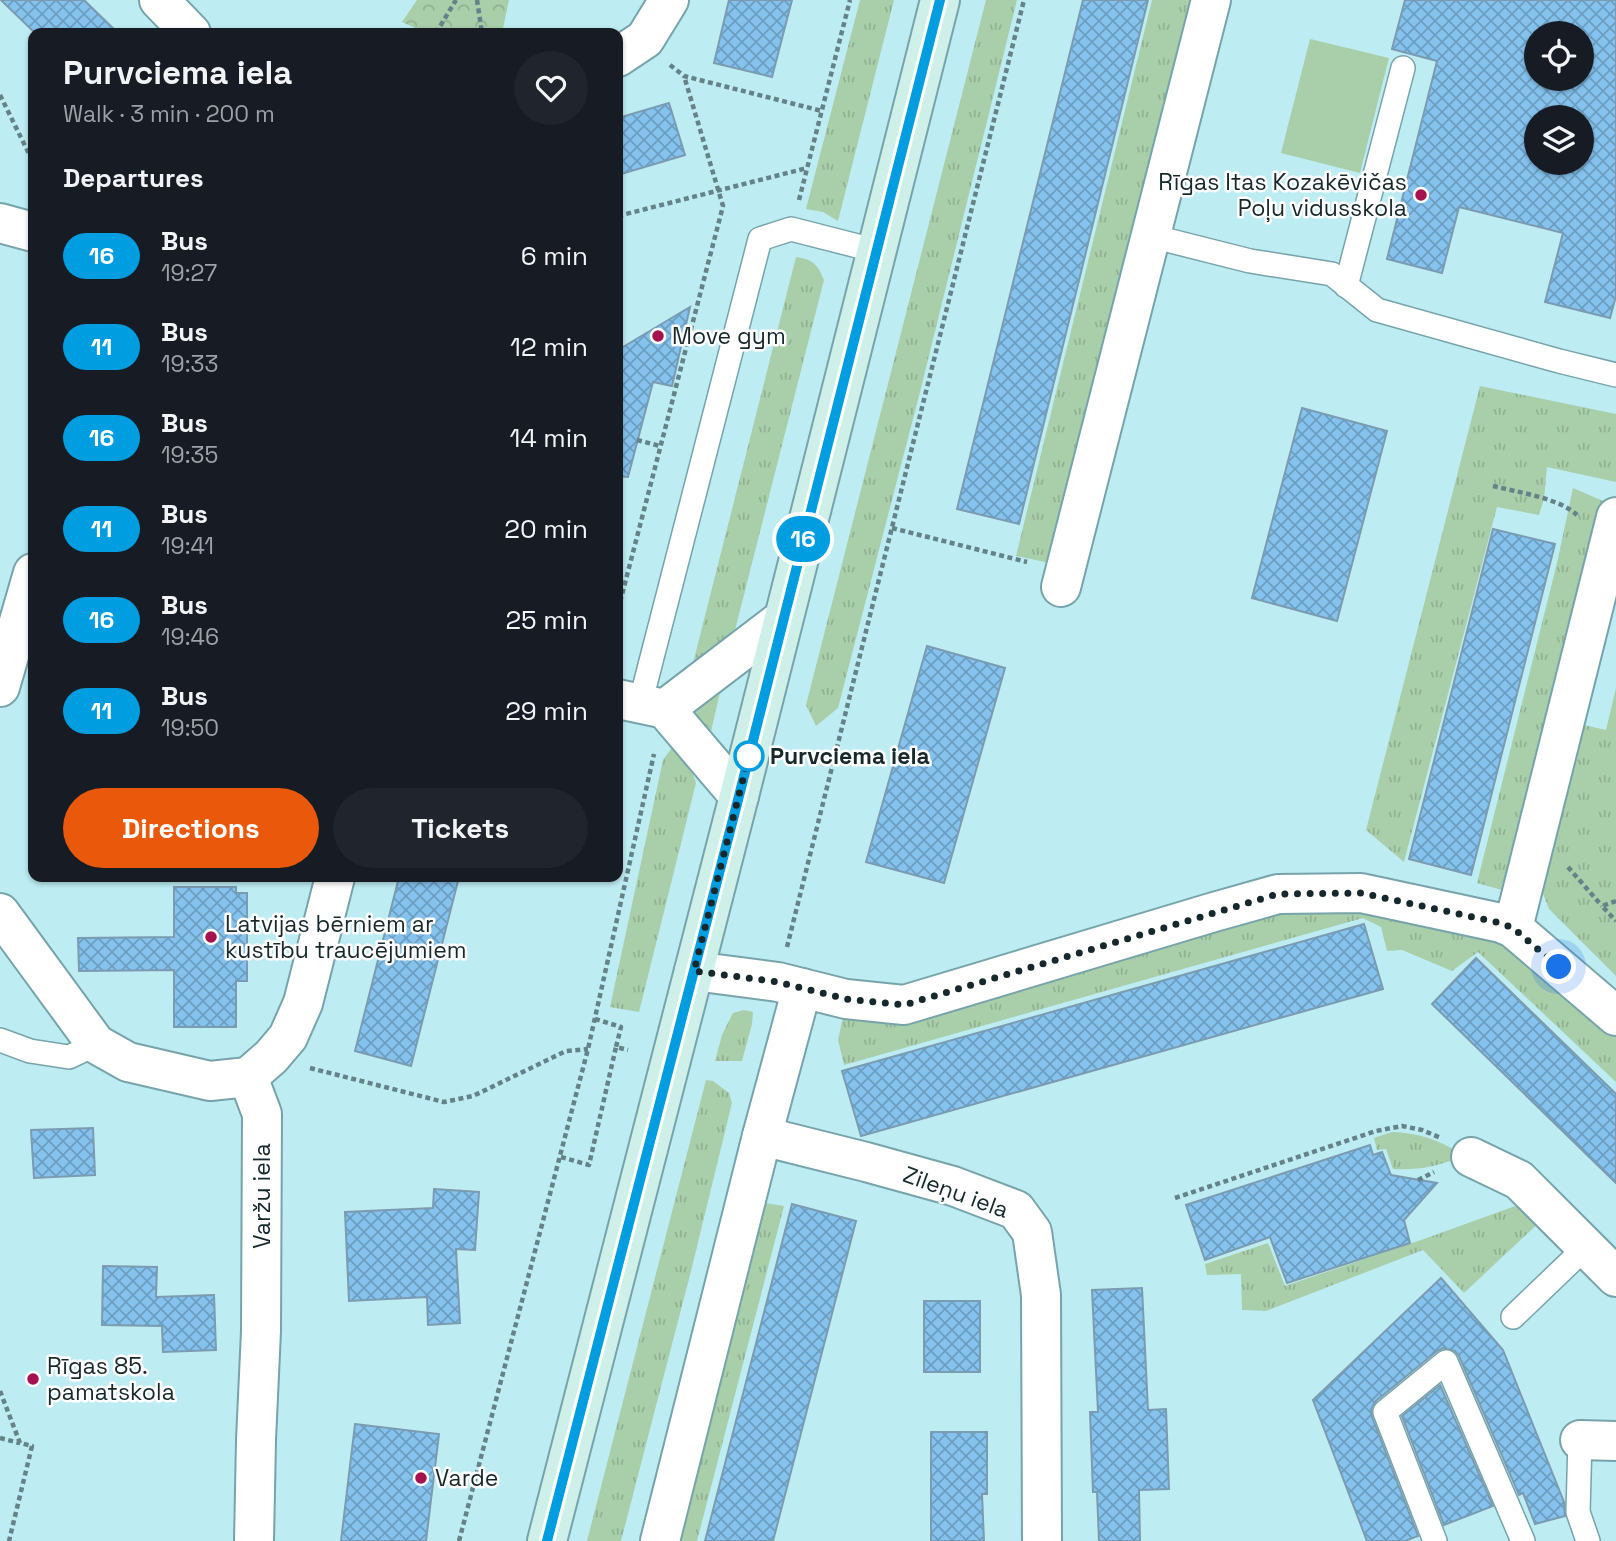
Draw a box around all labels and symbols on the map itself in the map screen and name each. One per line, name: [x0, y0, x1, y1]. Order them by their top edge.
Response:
place label: Rīgas Itas Kozakēvičas Poļu vidusskola: [1158, 167, 1407, 223]
marker: Rīgas Itas Kozakēvičas Poļu vidusskola: [1413, 187, 1429, 203]
place label: Move gym: [672, 321, 786, 351]
marker: Move gym: [650, 328, 666, 344]
line badge: 16: [772, 516, 834, 562]
marker: Purvciema iela: [734, 741, 764, 771]
place label: Purvciema iela: [770, 741, 930, 771]
place label: Latvijas bērniem ar kustību traucējumiem: [225, 909, 467, 965]
marker: Latvijas bērniem ar kustību traucējumiem: [203, 929, 219, 945]
your location: [1541, 949, 1576, 984]
street label: Varžu iela: [247, 1143, 277, 1249]
street label: Zileņu iela: [899, 1159, 1013, 1225]
place label: Rīgas 85. pamatskola: [47, 1351, 175, 1407]
marker: Rīgas 85. pamatskola: [25, 1371, 41, 1387]
place label: Varde: [435, 1463, 498, 1493]
marker: Varde: [413, 1470, 429, 1486]

